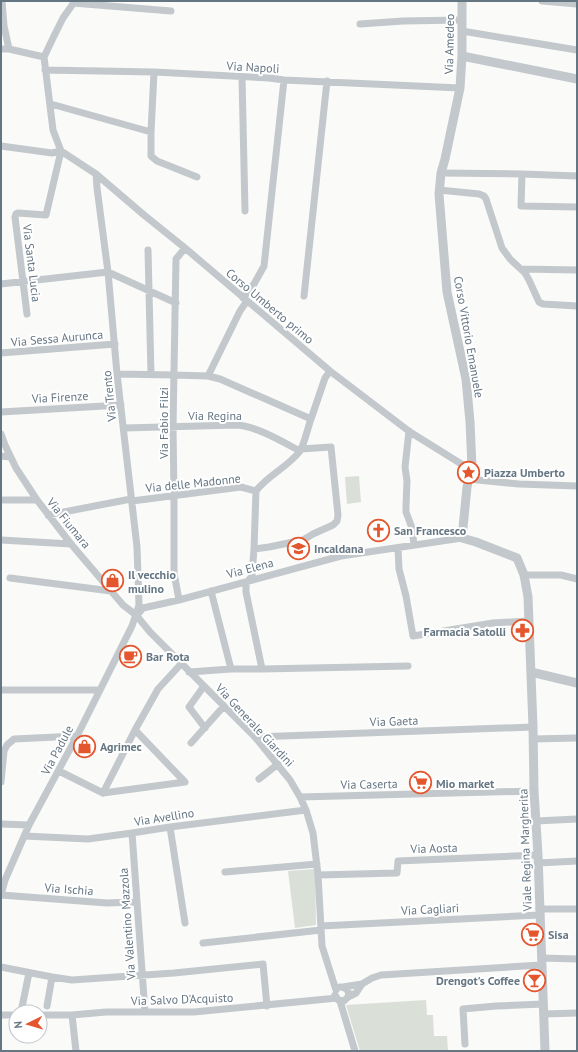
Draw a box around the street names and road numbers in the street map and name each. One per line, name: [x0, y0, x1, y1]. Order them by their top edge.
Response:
street label: Via Amedeo: [441, 14, 457, 75]
street label: Via Napoli: [225, 58, 280, 76]
street label: Via Santa Lucia: [20, 222, 44, 303]
street label: Corso Umberto primo: [223, 265, 317, 347]
street label: Corso Vittorio Emanuele: [451, 275, 487, 399]
street label: Via Sessa Aurunca: [9, 326, 104, 350]
street label: Via Trento: [99, 370, 119, 423]
street label: Via Fabio Filzi: [156, 387, 171, 460]
street label: Via Firenze: [30, 388, 89, 406]
street label: Via Regina: [187, 408, 242, 423]
street label: Via delle Madonne: [144, 471, 241, 496]
street label: Via Fiumara: [43, 494, 94, 551]
street label: Via Elena: [224, 555, 275, 582]
street label: Via Generale Giardini: [212, 680, 297, 770]
street label: Via Gaeta: [368, 713, 419, 729]
street label: Via Padule: [37, 723, 76, 778]
street label: Via Caserta: [339, 776, 398, 792]
street label: Viale Regina Margherita: [515, 788, 535, 913]
street label: Via Avellino: [132, 805, 195, 829]
street label: Via Aosta: [409, 840, 458, 856]
street label: Via Valentino Mazzola: [116, 867, 138, 982]
street label: Via Ischia: [43, 880, 94, 898]
street label: Via Cagliari: [400, 900, 459, 918]
street label: Via Salvo D'Acquisto: [130, 990, 233, 1008]

